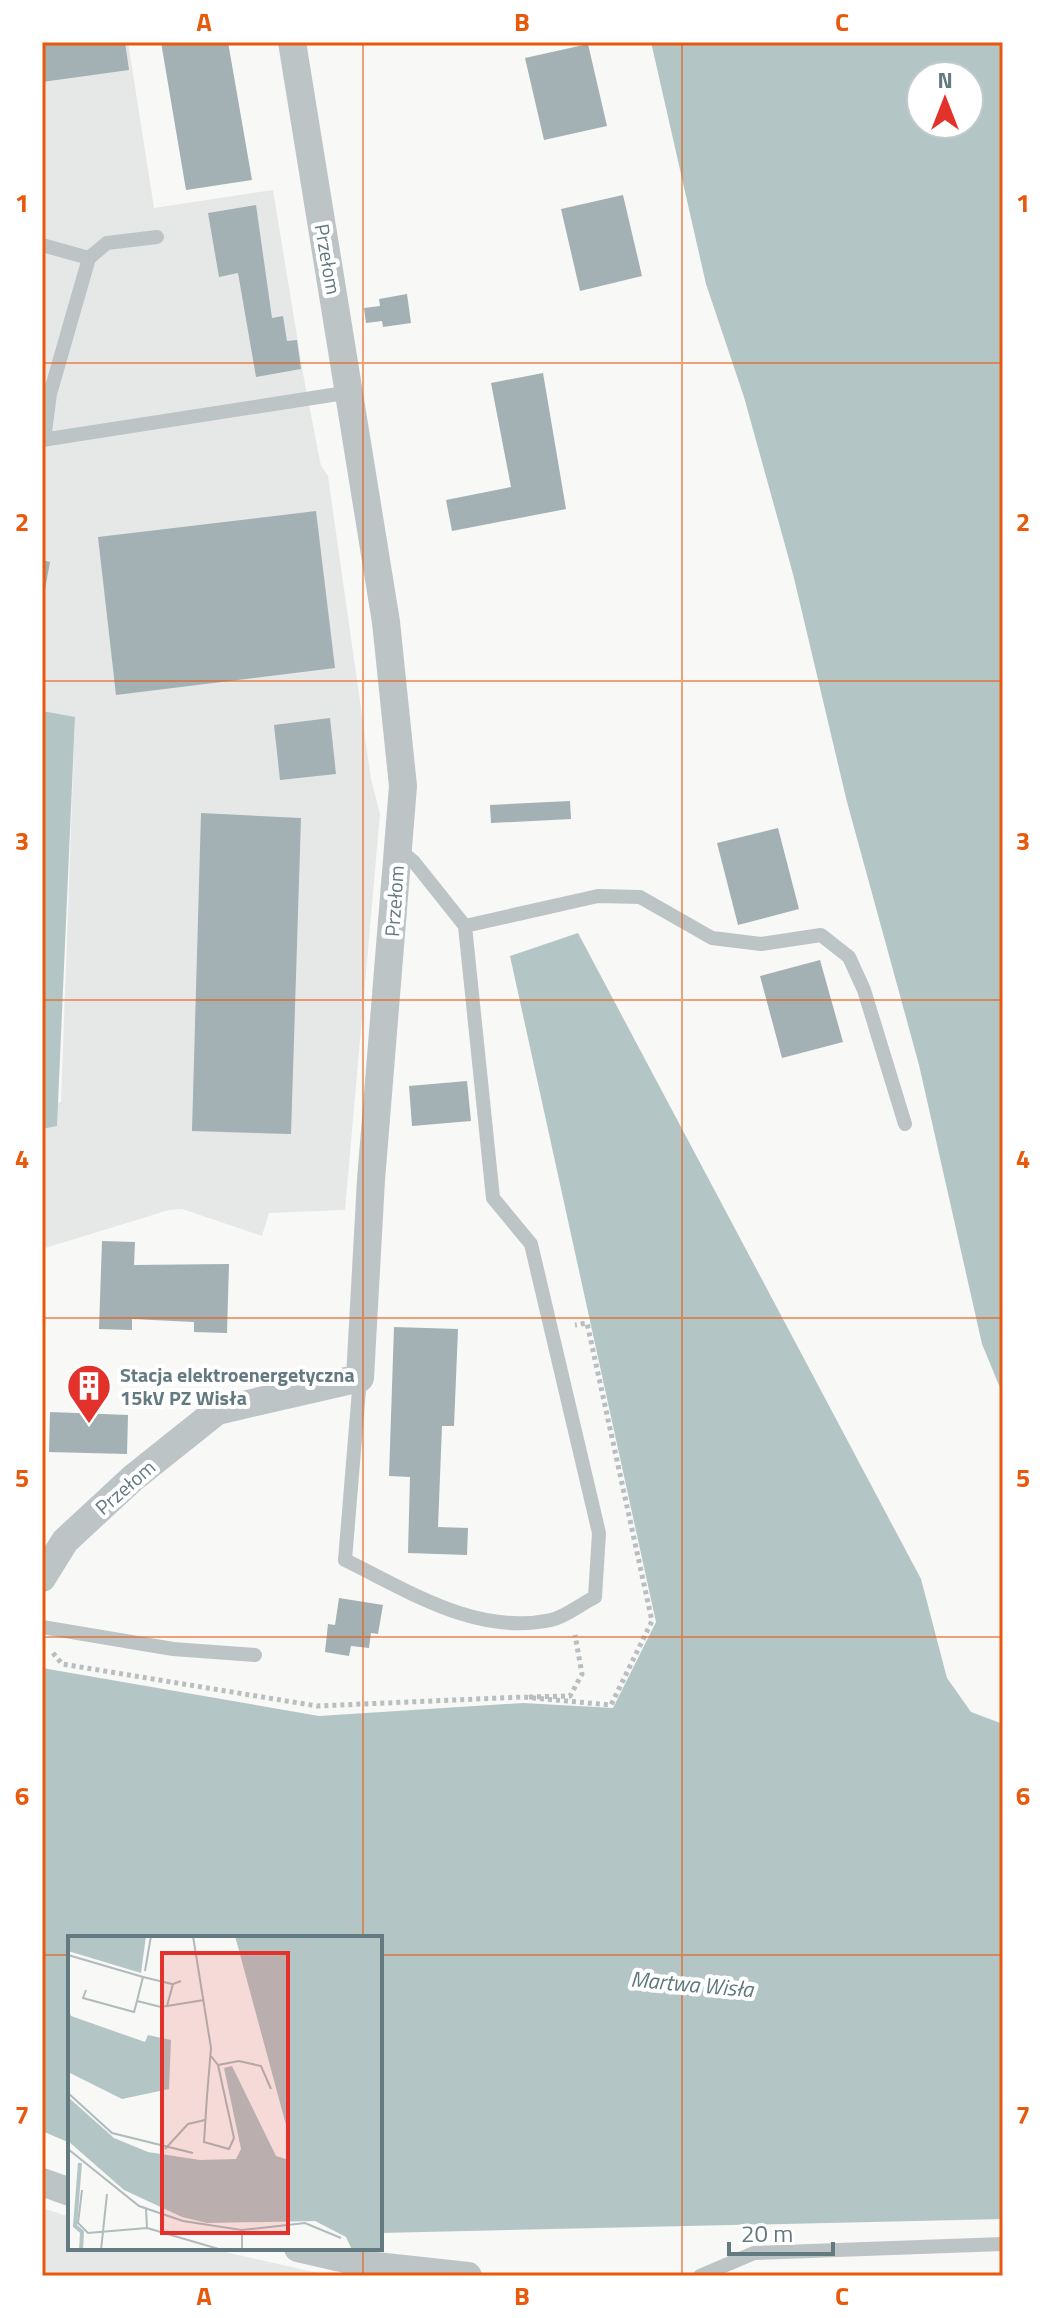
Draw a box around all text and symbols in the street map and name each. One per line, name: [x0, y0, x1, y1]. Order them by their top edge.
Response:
text: A: [196, 2, 212, 41]
text: B: [514, 2, 530, 41]
text: C: [835, 2, 849, 41]
north arrow: [905, 60, 985, 140]
text: N: [937, 63, 953, 97]
text: 1: [15, 183, 29, 222]
text: 1: [1016, 183, 1030, 222]
street label: Przełom: [307, 221, 349, 297]
text: 2: [15, 502, 29, 541]
text: 2: [1016, 502, 1030, 541]
text: 3: [15, 821, 29, 860]
text: 3: [1016, 821, 1030, 860]
street label: Przełom: [376, 864, 412, 938]
text: 4: [15, 1139, 29, 1178]
text: 4: [1016, 1139, 1030, 1178]
place label: Stacja elektroenergetyczna 15kV PZ Wisła: [120, 1359, 355, 1413]
building icon: Stacja elektroenergetyczna 15kV PZ Wisła: [65, 1362, 113, 1425]
street label: Przełom: [88, 1452, 162, 1522]
text: 5: [15, 1458, 29, 1497]
text: 5: [1016, 1458, 1030, 1497]
text: 6: [15, 1776, 29, 1815]
text: 6: [1016, 1776, 1030, 1815]
inset map: [68, 1936, 382, 2250]
water label: Martwa Wisła: [629, 1962, 757, 2006]
text: 7: [15, 2095, 29, 2134]
text: 7: [1016, 2095, 1030, 2134]
scale bar: [729, 2206, 833, 2256]
text: 20 m: [741, 2215, 793, 2251]
text: A: [196, 2276, 212, 2315]
text: B: [514, 2276, 530, 2315]
text: C: [835, 2276, 849, 2315]

